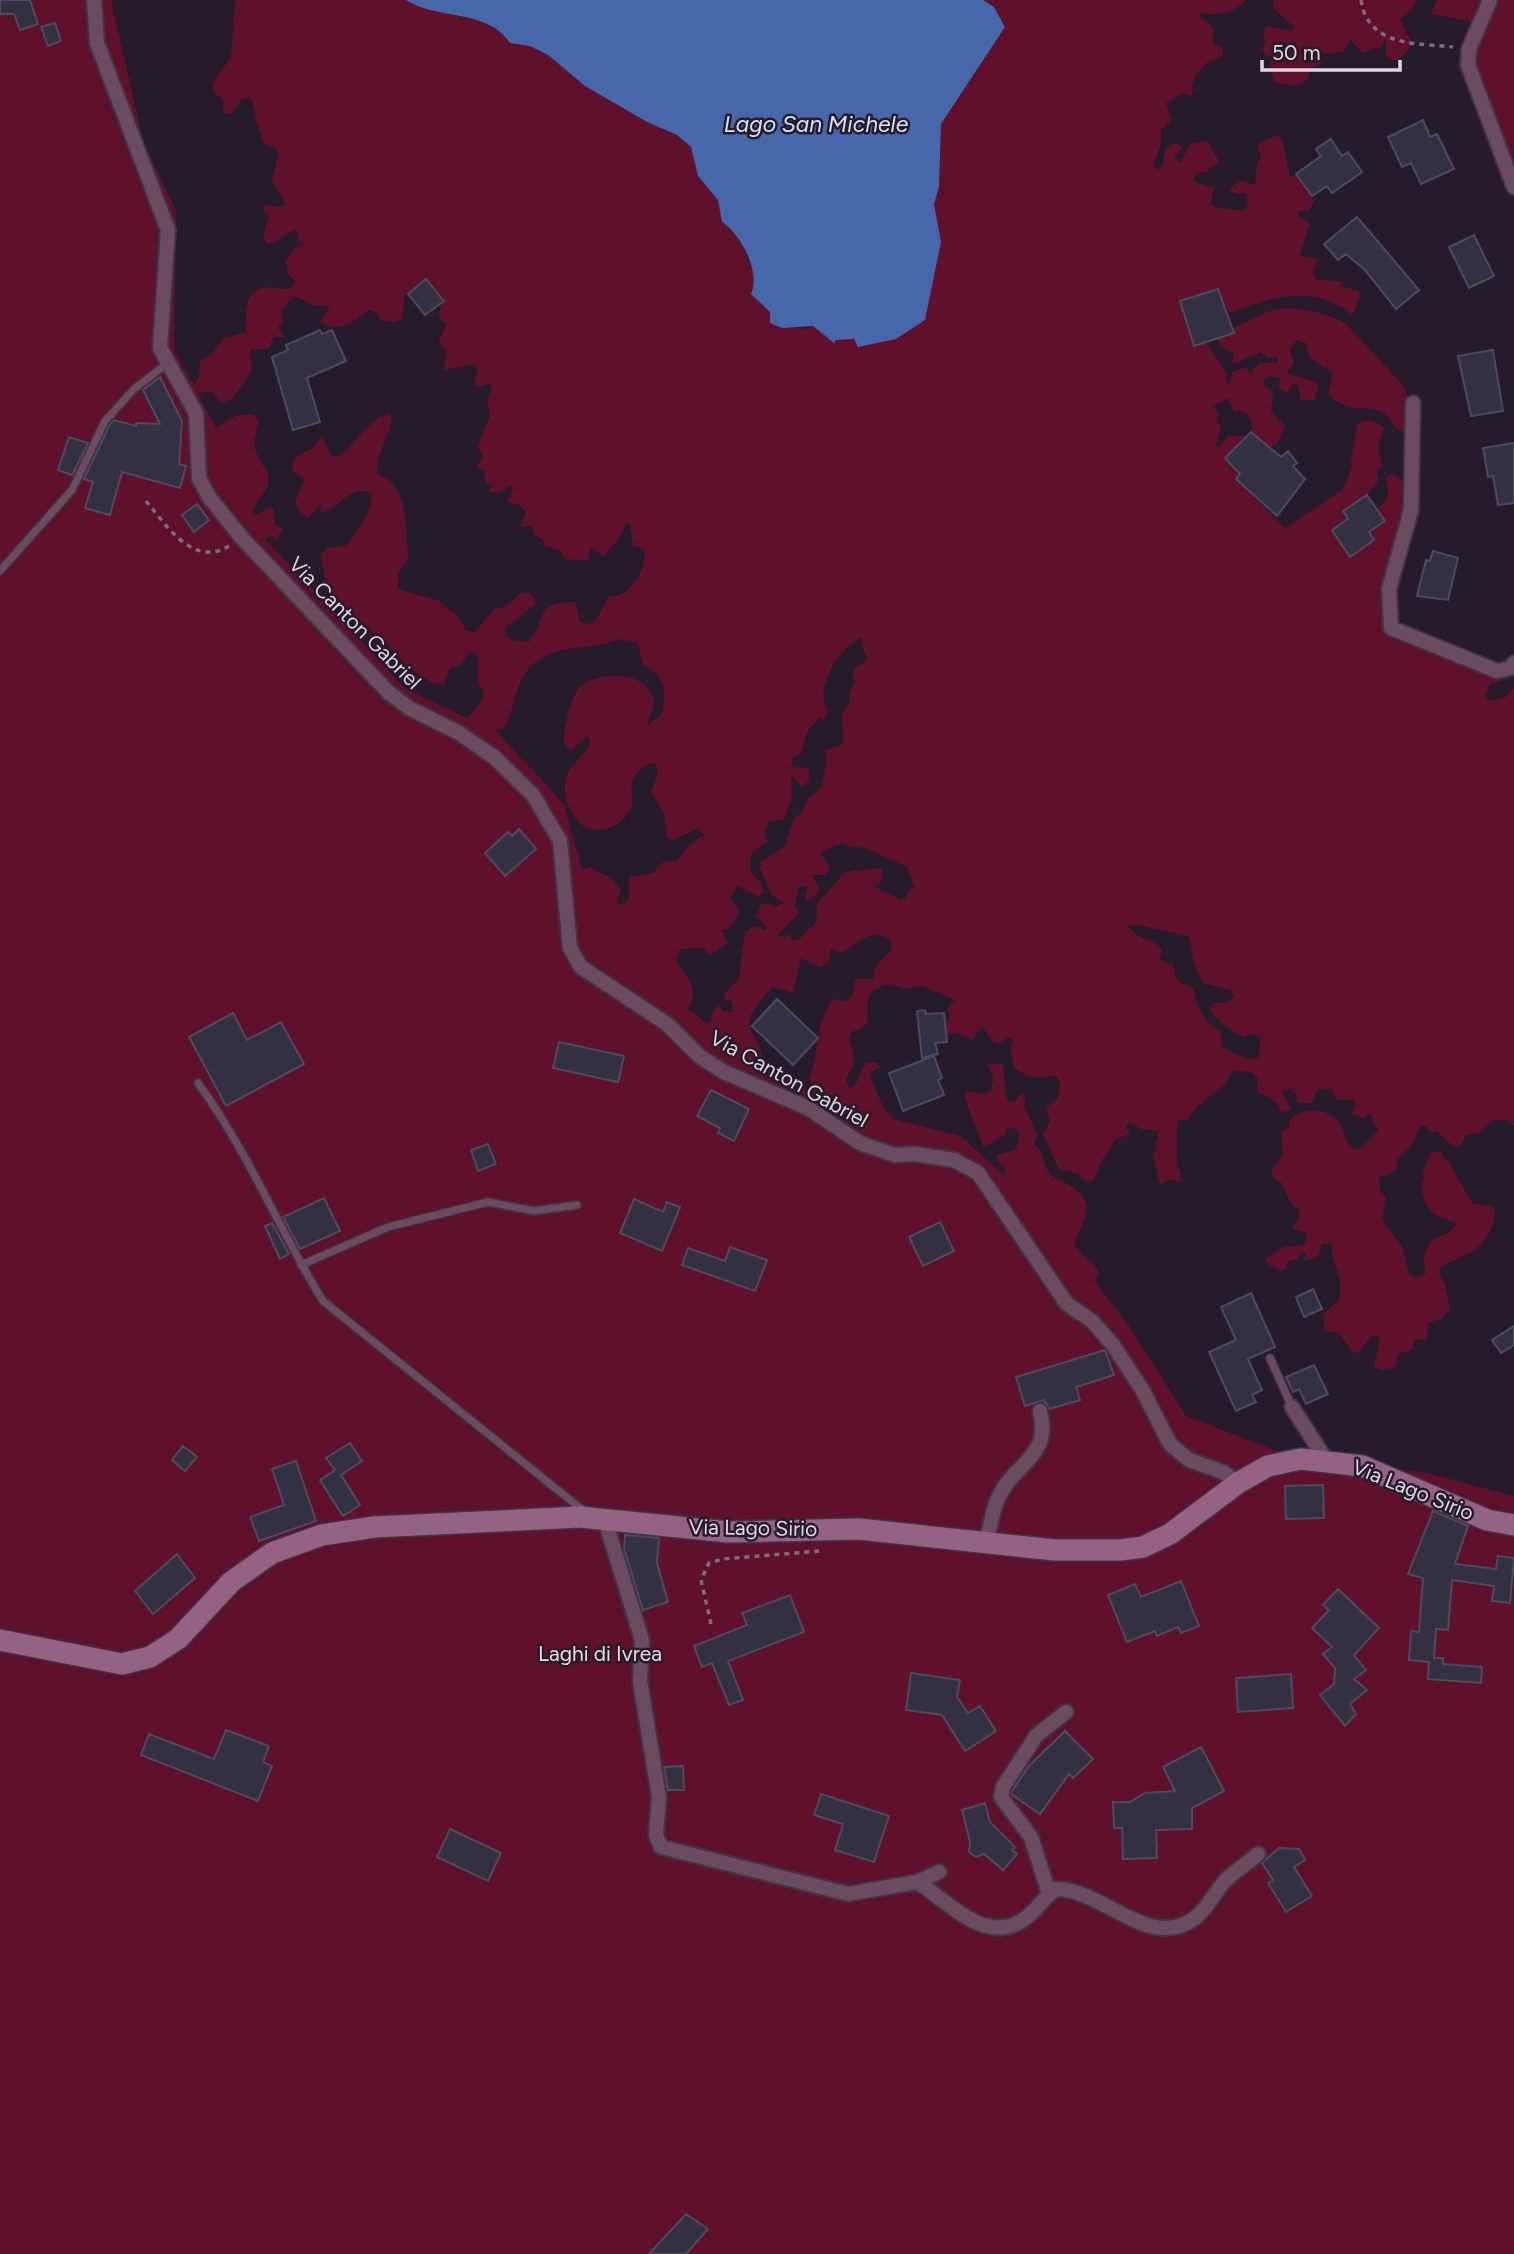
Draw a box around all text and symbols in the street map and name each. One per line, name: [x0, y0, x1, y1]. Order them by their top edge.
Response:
scale bar: [1262, 28, 1400, 72]
text: 50 m: [1272, 40, 1321, 65]
water label: Lago San Michele: [724, 110, 909, 138]
street label: Via Canton Gabriel: [284, 551, 427, 694]
street label: Via Canton Gabriel: [706, 1025, 873, 1132]
street label: Via Lago Sirio: [1349, 1454, 1477, 1525]
street label: Via Lago Sirio: [689, 1514, 817, 1541]
park label: Laghi di Ivrea: [538, 1641, 662, 1666]

